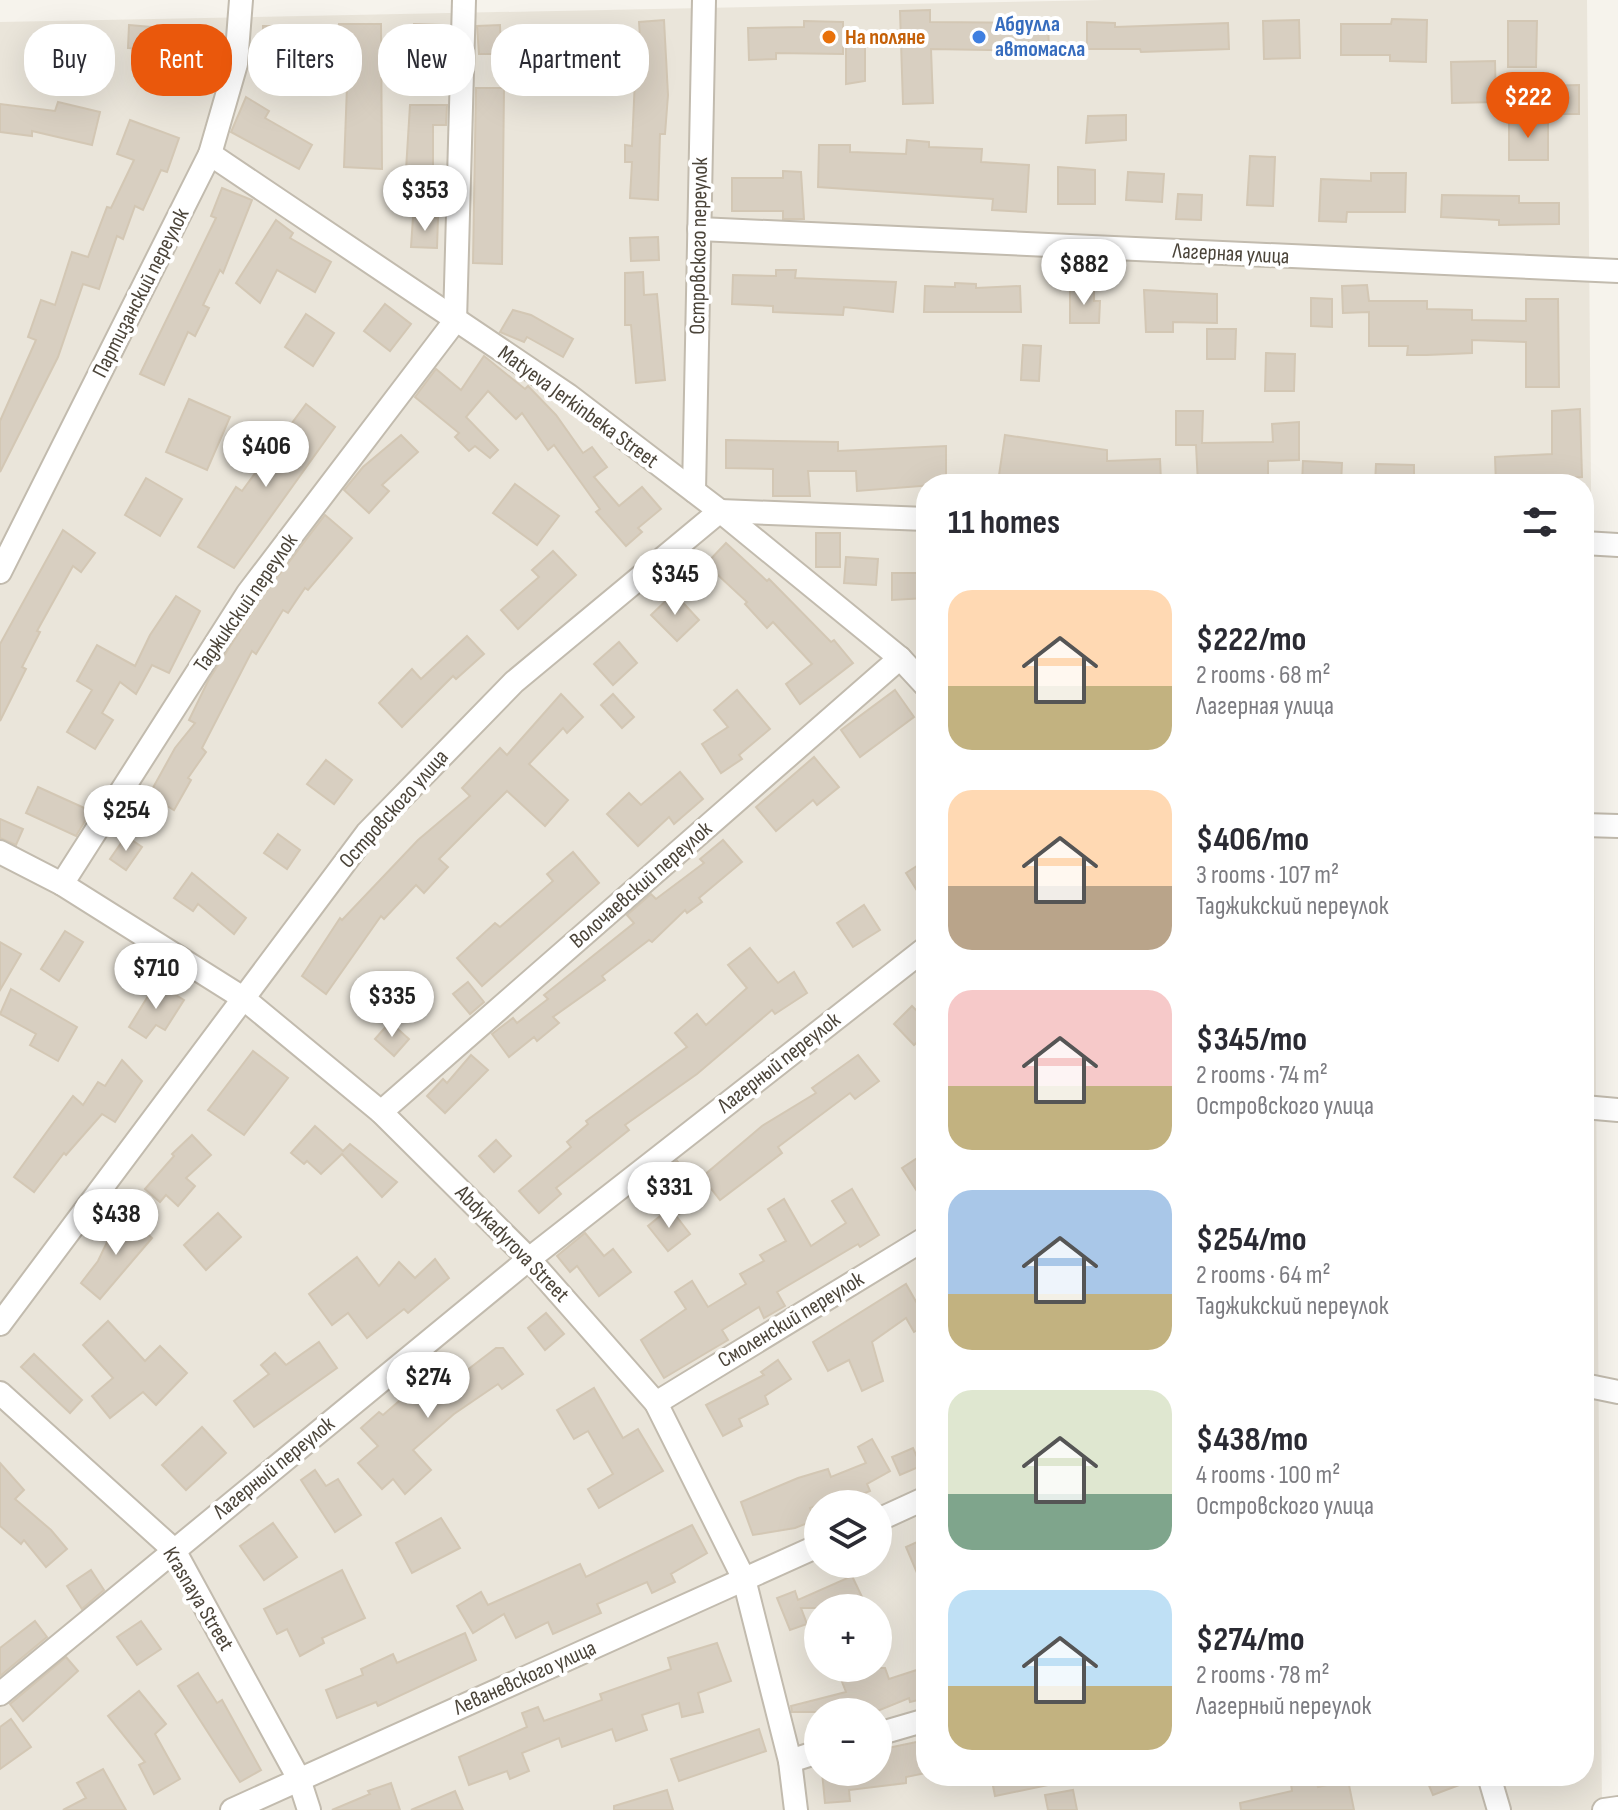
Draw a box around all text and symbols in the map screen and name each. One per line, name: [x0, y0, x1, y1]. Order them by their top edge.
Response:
place label: Абдулла автомасла: [994, 11, 1085, 63]
chip: Buy: [24, 24, 115, 96]
chip: Rent: [131, 24, 232, 96]
chip: Filters: [248, 24, 362, 96]
chip: New: [378, 24, 475, 96]
chip: Apartment: [491, 24, 649, 96]
place label: На поляне: [845, 24, 925, 51]
marker: На поляне: [820, 28, 838, 46]
marker: Абдулла автомасла: [970, 28, 988, 46]
pin: $222: [1481, 72, 1575, 140]
text: $222: [1504, 82, 1552, 113]
street label: Островского переулок: [684, 156, 714, 335]
pin: $353: [378, 165, 472, 233]
text: $353: [401, 175, 449, 206]
street label: Партизанский переулок: [87, 203, 196, 382]
street label: Лагерная улица: [1171, 237, 1290, 271]
pin: $882: [1037, 239, 1131, 307]
text: $882: [1059, 249, 1109, 280]
street label: Matyeva Jerkinbeka Street: [492, 340, 664, 474]
pin: $406: [219, 421, 313, 489]
text: $406: [241, 431, 291, 462]
icon: filters: [1518, 500, 1562, 544]
text: 11 homes: [948, 502, 1060, 543]
street label: Таджикский переулок: [188, 528, 304, 677]
pin: $345: [628, 549, 722, 617]
text: $345: [651, 559, 699, 590]
text: $222/mo: [1196, 619, 1306, 660]
icon: home: [1012, 622, 1108, 718]
text: 2 rooms · 68 m²: [1196, 660, 1331, 691]
text: Лагерная улица: [1196, 691, 1334, 722]
street label: Островского улица: [334, 744, 454, 874]
pin: $254: [79, 785, 173, 853]
text: $254: [102, 795, 150, 826]
street label: Волочаевский переулок: [564, 815, 718, 954]
text: $406/mo: [1196, 819, 1309, 860]
icon: home: [1012, 822, 1108, 918]
text: 3 rooms · 107 m²: [1196, 860, 1339, 891]
text: Таджикский переулок: [1196, 891, 1389, 922]
pin: $710: [109, 943, 203, 1011]
text: $710: [132, 953, 180, 984]
pin: $335: [345, 971, 439, 1039]
text: $335: [368, 981, 416, 1012]
street label: Лагерный переулок: [711, 1006, 846, 1120]
text: $345/mo: [1196, 1019, 1307, 1060]
icon: home: [1012, 1022, 1108, 1118]
text: 2 rooms · 74 m²: [1196, 1060, 1328, 1091]
text: Островского улица: [1196, 1091, 1374, 1122]
pin: $331: [622, 1162, 716, 1230]
text: $331: [646, 1172, 692, 1203]
street label: Abdykadyrova Street: [449, 1179, 575, 1308]
pin: $438: [69, 1189, 163, 1257]
text: $438: [91, 1199, 141, 1230]
text: $254/mo: [1196, 1219, 1307, 1260]
icon: home: [1012, 1222, 1108, 1318]
text: 2 rooms · 64 m²: [1196, 1260, 1331, 1291]
street label: Смоленский переулок: [713, 1266, 869, 1374]
text: Таджикский переулок: [1196, 1291, 1389, 1322]
pin: $274: [381, 1352, 475, 1420]
text: $274: [405, 1362, 451, 1393]
street label: Лагерный переулок: [207, 1410, 341, 1526]
text: $438/mo: [1196, 1419, 1308, 1460]
icon: home: [1012, 1422, 1108, 1518]
text: 4 rooms · 100 m²: [1196, 1460, 1340, 1491]
map controls: [804, 1490, 892, 1786]
button: layers: [804, 1490, 892, 1578]
text: Островского улица: [1196, 1491, 1374, 1522]
street label: Krasnaya Street: [156, 1542, 240, 1656]
button: +: [804, 1594, 892, 1682]
text: $274/mo: [1196, 1619, 1305, 1660]
icon: home: [1012, 1622, 1108, 1718]
street label: Леваневского улица: [449, 1635, 600, 1722]
text: 2 rooms · 78 m²: [1196, 1660, 1330, 1691]
text: Лагерный переулок: [1196, 1691, 1371, 1722]
button: −: [804, 1698, 892, 1786]

